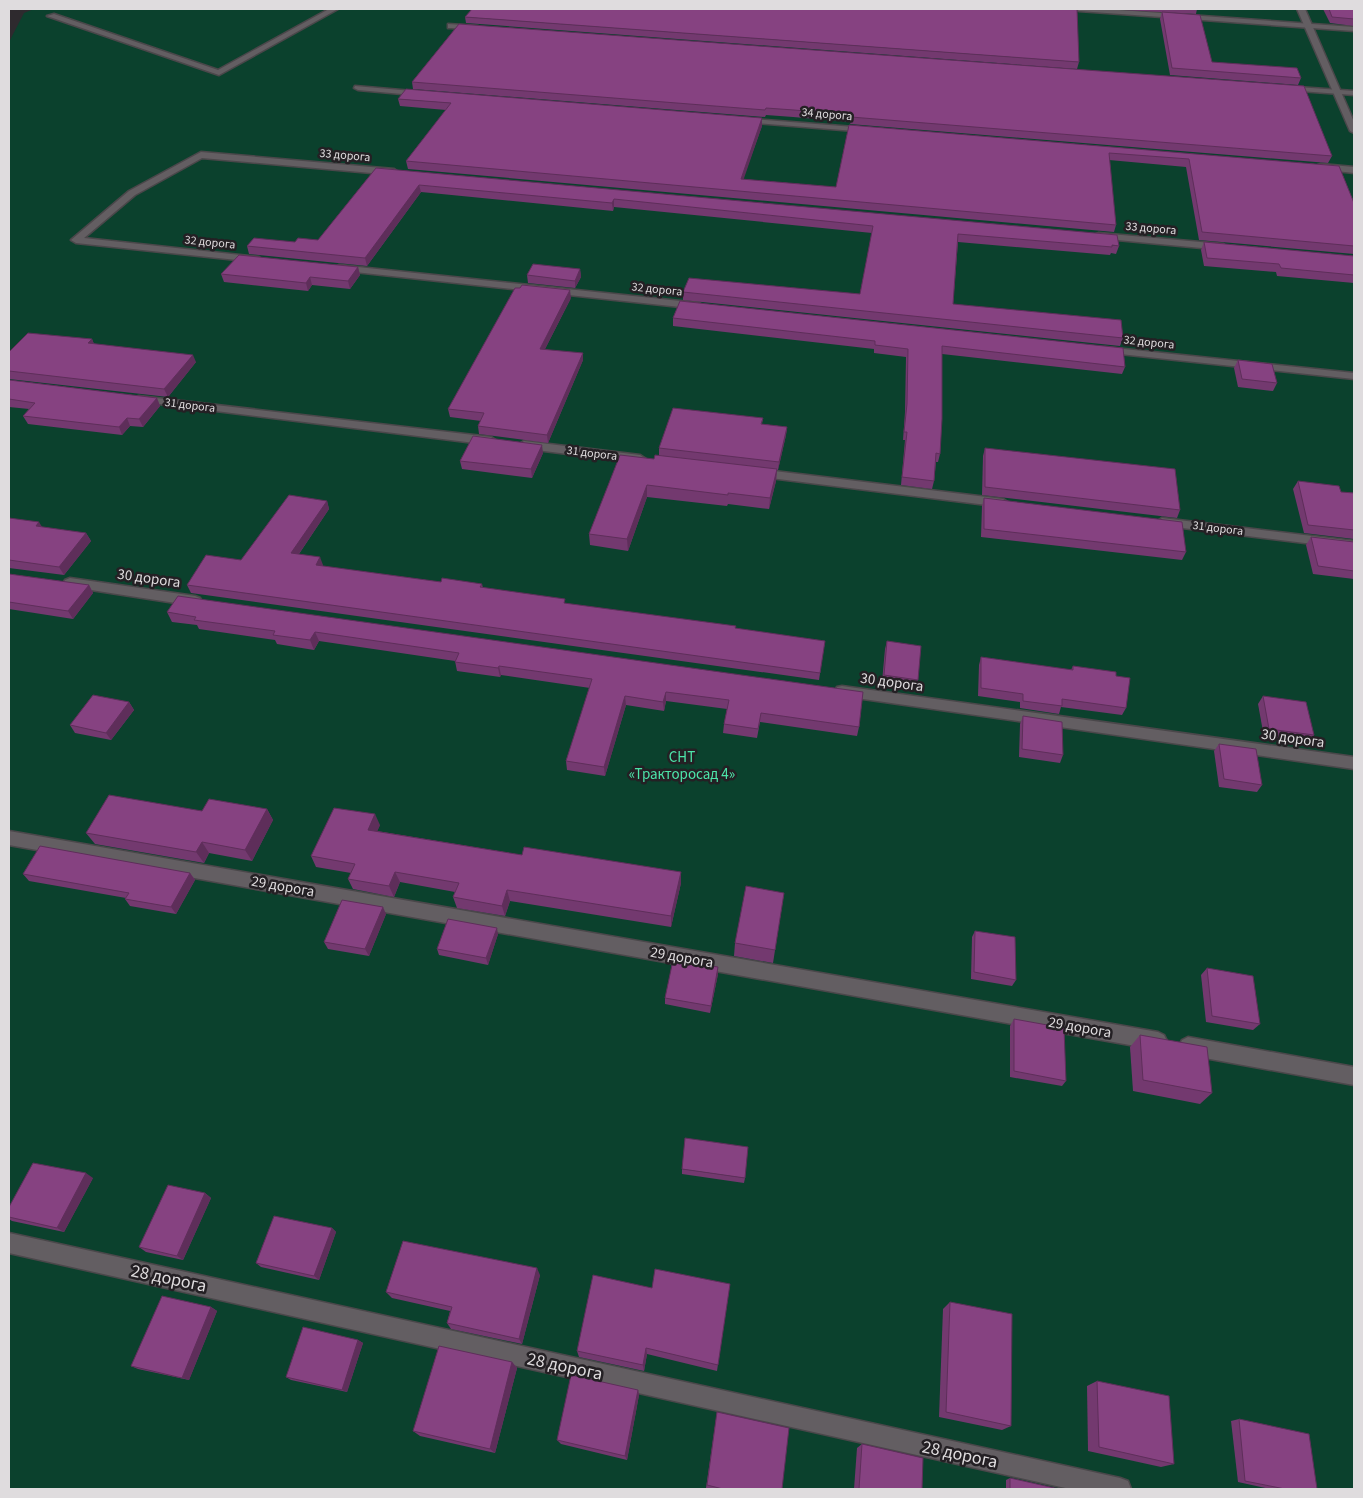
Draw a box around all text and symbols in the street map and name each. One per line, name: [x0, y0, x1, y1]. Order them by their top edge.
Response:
street label: 34 дорога: [801, 104, 853, 125]
street label: 33 дорога: [319, 145, 371, 166]
street label: 33 дорога: [1125, 218, 1177, 239]
street label: 32 дорога: [184, 231, 236, 254]
street label: 32 дорога: [631, 278, 683, 301]
street label: 32 дорога: [1123, 331, 1175, 354]
street label: 31 дорога: [164, 394, 216, 417]
street label: 31 дорога: [566, 442, 618, 465]
street label: 31 дорога: [1192, 517, 1244, 540]
street label: 30 дорога: [116, 564, 182, 593]
street label: 30 дорога: [859, 668, 925, 697]
street label: 30 дорога: [1260, 724, 1326, 753]
park label: СНТ «Тракторосад 4»: [629, 747, 735, 785]
street label: 29 дорога: [250, 871, 316, 902]
street label: 29 дорога: [649, 942, 715, 973]
street label: 29 дорога: [1047, 1012, 1113, 1043]
street label: 28 дорога: [129, 1258, 209, 1299]
street label: 28 дорога: [525, 1346, 605, 1387]
street label: 28 дорога: [920, 1434, 1000, 1475]

